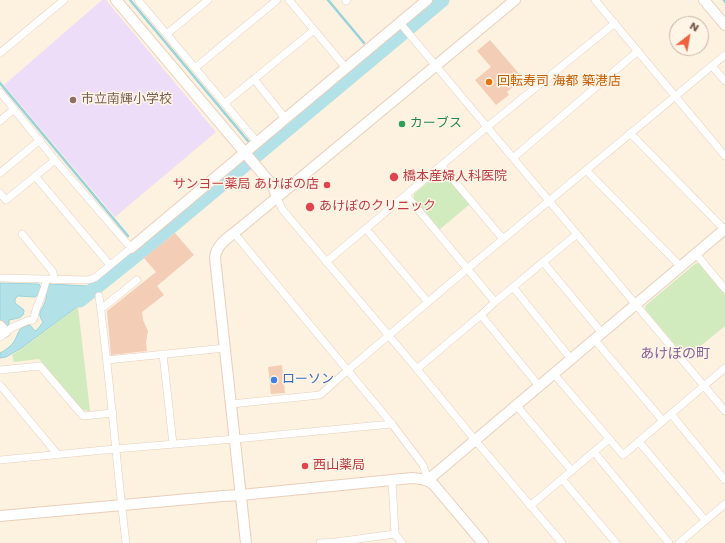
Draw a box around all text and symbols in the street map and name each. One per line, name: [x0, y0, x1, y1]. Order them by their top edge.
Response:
north arrow: [669, 16, 709, 56]
text: N: [687, 18, 702, 36]
place label: 回転寿司 海都 築港店: [497, 74, 621, 90]
marker: 回転寿司 海都 築港店: [484, 77, 494, 87]
place label: 市立南輝小学校: [81, 92, 172, 108]
marker: 市立南輝小学校: [68, 95, 78, 105]
place label: カーブス: [410, 116, 462, 132]
marker: カーブス: [397, 119, 407, 129]
place label: 橋本産婦人科医院: [403, 169, 507, 185]
marker: 橋本産婦人科医院: [388, 171, 400, 183]
place label: サンヨー薬局 あけぼの店: [173, 177, 319, 193]
marker: サンヨー薬局 あけぼの店: [322, 180, 332, 190]
place label: あけぼのクリニック: [319, 199, 436, 215]
marker: あけぼのクリニック: [304, 201, 316, 213]
district label: あけぼの町: [640, 346, 710, 362]
place label: ローソン: [282, 372, 334, 388]
marker: ローソン: [269, 375, 279, 385]
place label: 西山薬局: [313, 458, 365, 474]
marker: 西山薬局: [300, 461, 310, 471]

